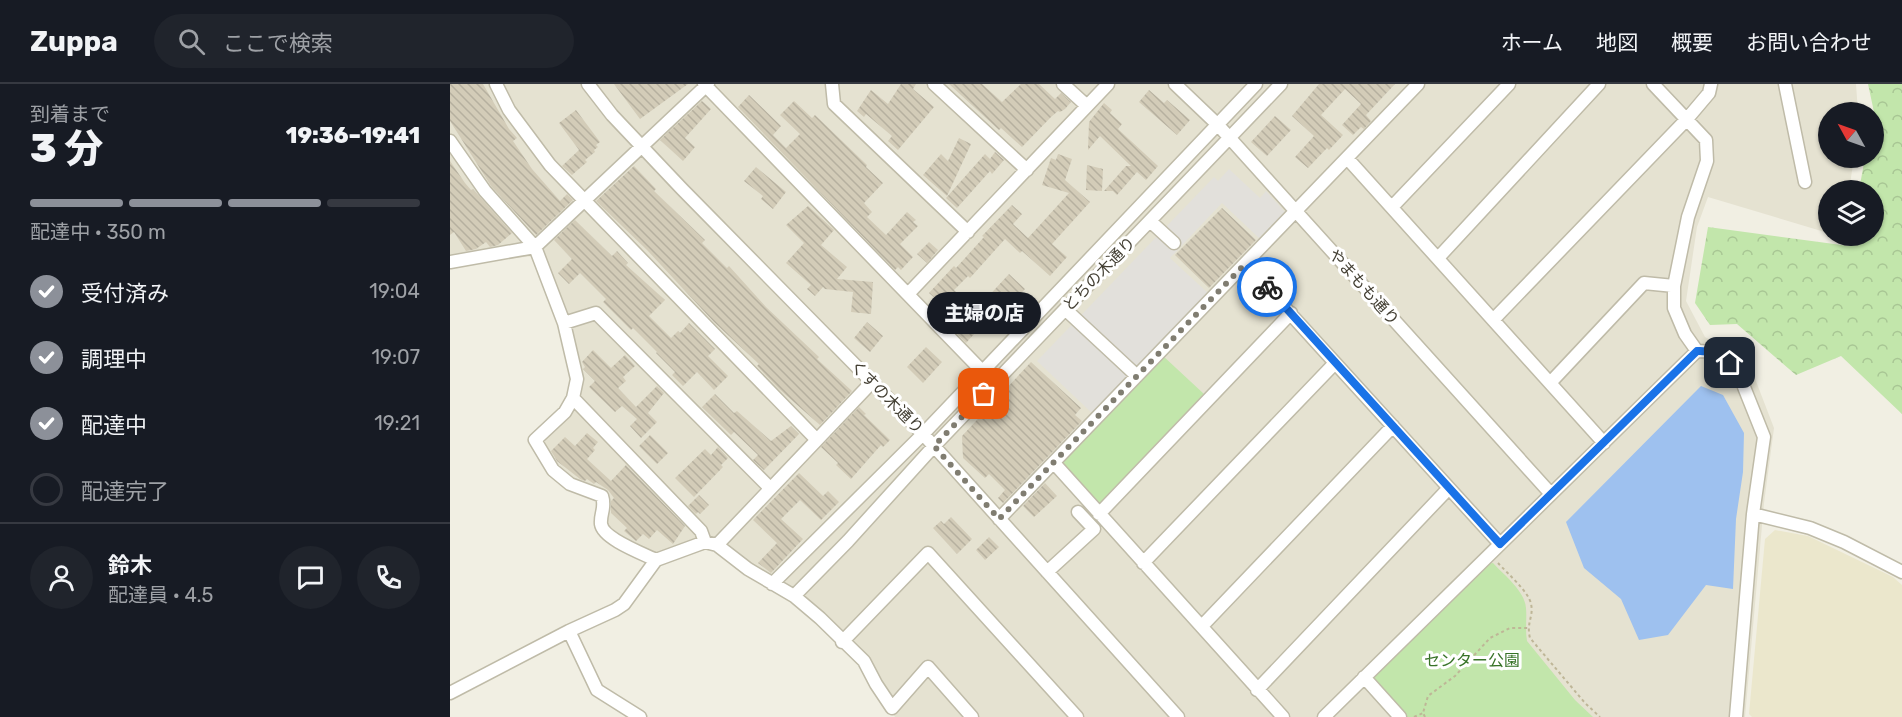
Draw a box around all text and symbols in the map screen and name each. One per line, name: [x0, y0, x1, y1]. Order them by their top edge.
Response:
search box: [154, 14, 574, 68]
text: Zuppa: [30, 25, 118, 58]
icon: search: [175, 25, 208, 58]
text: ここで検索: [223, 30, 333, 57]
text: ホーム: [1501, 30, 1563, 55]
text: 地図: [1596, 30, 1638, 55]
text: 概要: [1671, 30, 1713, 55]
text: お問い合わせ: [1746, 30, 1872, 55]
text: 到着まで: [30, 102, 110, 126]
north arrow: [1818, 102, 1884, 168]
map controls: [1818, 102, 1884, 246]
text: 19:36–19:41: [286, 122, 420, 149]
text: 3 分: [30, 126, 103, 172]
button: layers: [1818, 180, 1884, 246]
text: 配達中 · 350 m: [30, 220, 166, 244]
street label: とちの木通り: [1059, 233, 1139, 315]
street label: やまもも通り: [1325, 245, 1403, 329]
courier: [1237, 257, 1297, 317]
icon: bike: [1251, 271, 1284, 304]
icon: check: [30, 275, 63, 308]
text: 19:04: [369, 279, 420, 303]
text: 受付済み: [81, 280, 169, 307]
callout: 主婦の店: [927, 292, 1041, 334]
text: 主婦の店: [944, 301, 1024, 325]
pin: [1704, 337, 1755, 388]
icon: check: [30, 341, 63, 374]
text: 19:07: [372, 345, 420, 369]
text: 調理中: [81, 346, 147, 373]
icon: home: [1713, 346, 1746, 379]
street label: くすの木通り: [846, 356, 928, 438]
pin: [958, 368, 1009, 419]
icon: bag: [967, 377, 1000, 410]
icon: check: [30, 407, 63, 440]
text: 19:21: [374, 411, 420, 435]
text: 配達中: [81, 412, 147, 439]
text: 配達完了: [81, 478, 169, 505]
button: person: [30, 546, 93, 609]
button: chat: [279, 546, 342, 609]
button: phone: [357, 546, 420, 609]
text: 鈴木: [108, 552, 152, 579]
text: 配達員 · 4.5: [108, 583, 213, 607]
park label: センター公園: [1424, 651, 1520, 670]

